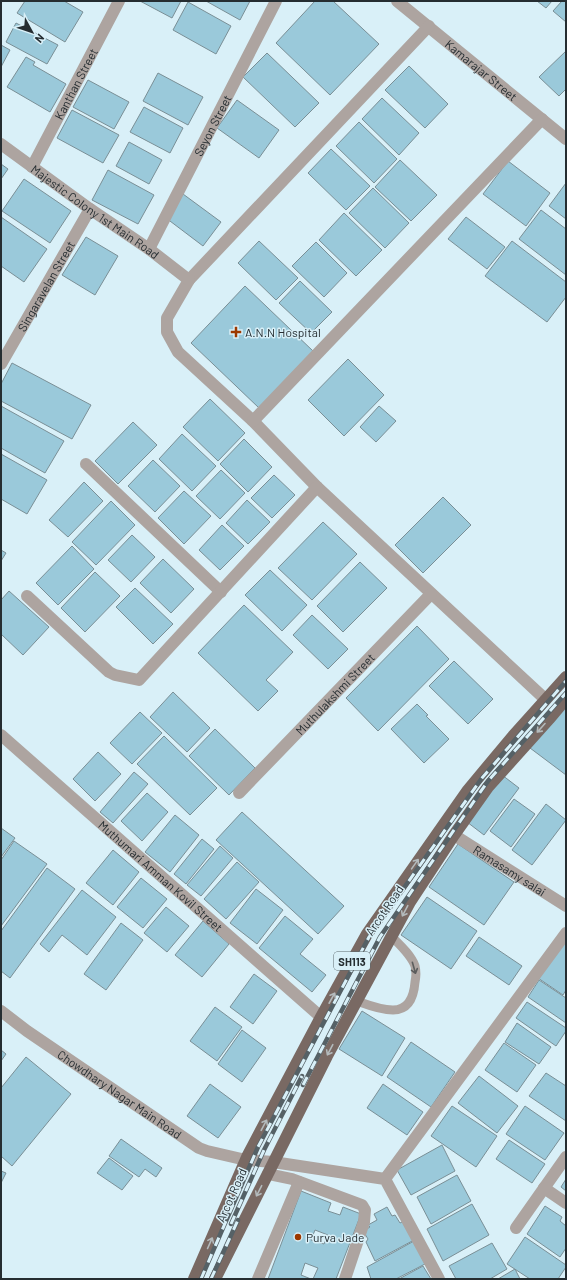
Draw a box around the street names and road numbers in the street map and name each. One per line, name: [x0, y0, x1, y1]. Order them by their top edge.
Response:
street label: Kamarajar Street: [443, 36, 520, 103]
street label: Kanthan Street: [51, 46, 100, 122]
street label: Seyon Street: [191, 92, 234, 158]
street label: Majestic Colony 1st Main Road: [29, 162, 162, 261]
street label: Singaravelan Street: [14, 238, 77, 334]
street label: Muthulakshmi Street: [292, 650, 377, 737]
street label: Muthumari Amman Kovil Street: [96, 817, 226, 934]
street label: Ramasamy salai: [471, 842, 549, 899]
street label: Arcot Road: [362, 882, 406, 938]
road number: SH113: [334, 952, 370, 970]
street label: Chowdhary Nagar Main Road: [55, 1047, 185, 1141]
street label: Arcot Road: [213, 1166, 249, 1224]

